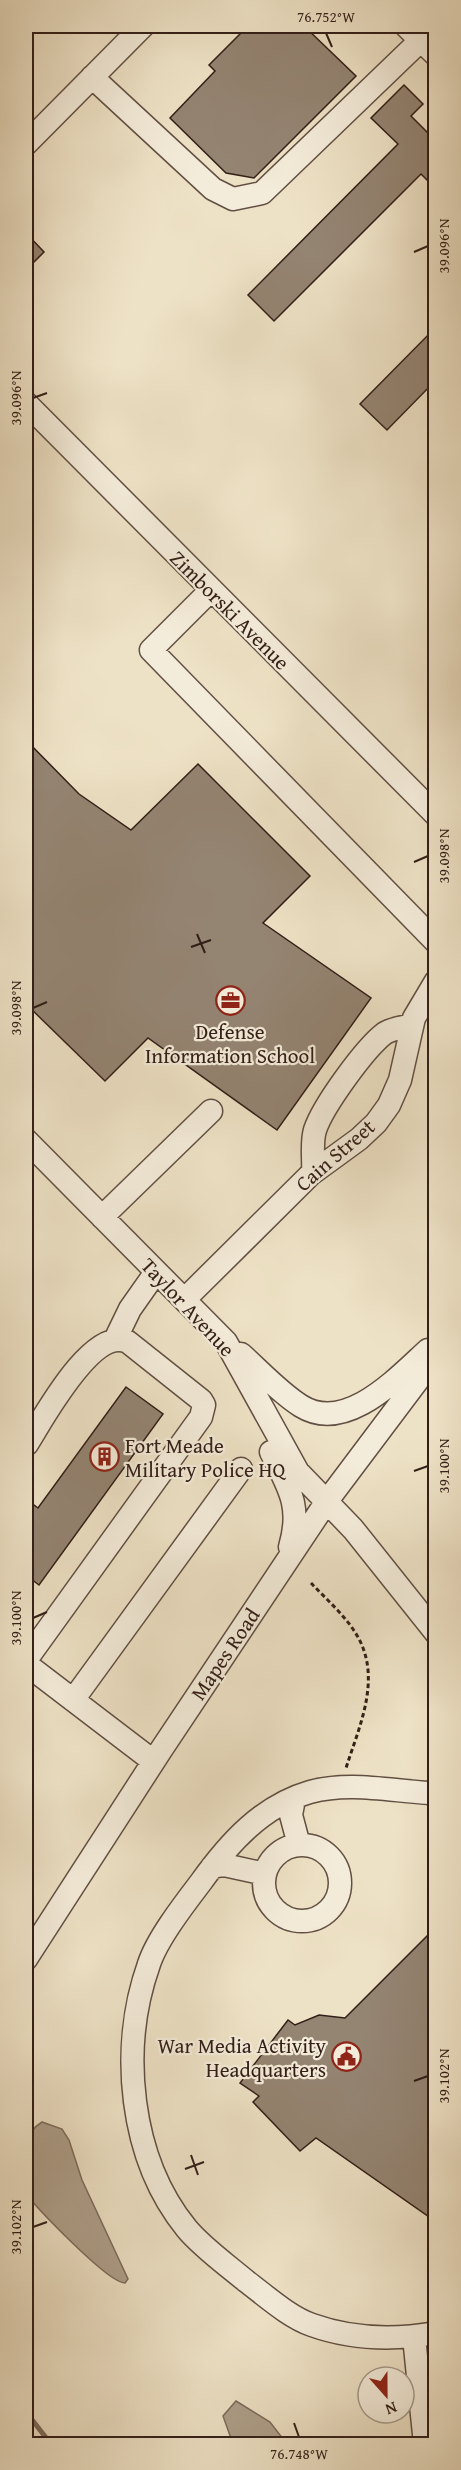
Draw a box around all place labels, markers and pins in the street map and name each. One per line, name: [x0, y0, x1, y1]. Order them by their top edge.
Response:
office icon: Defense Information School: [214, 984, 246, 1016]
place label: Defense Information School: [145, 1016, 315, 1071]
place label: Fort Meade Military Police HQ: [125, 1430, 287, 1485]
building icon: Fort Meade Military Police HQ: [88, 1441, 120, 1473]
place label: War Media Activity Headquarters: [157, 2030, 327, 2085]
public building icon: War Media Activity Headquarters: [331, 2041, 363, 2073]

